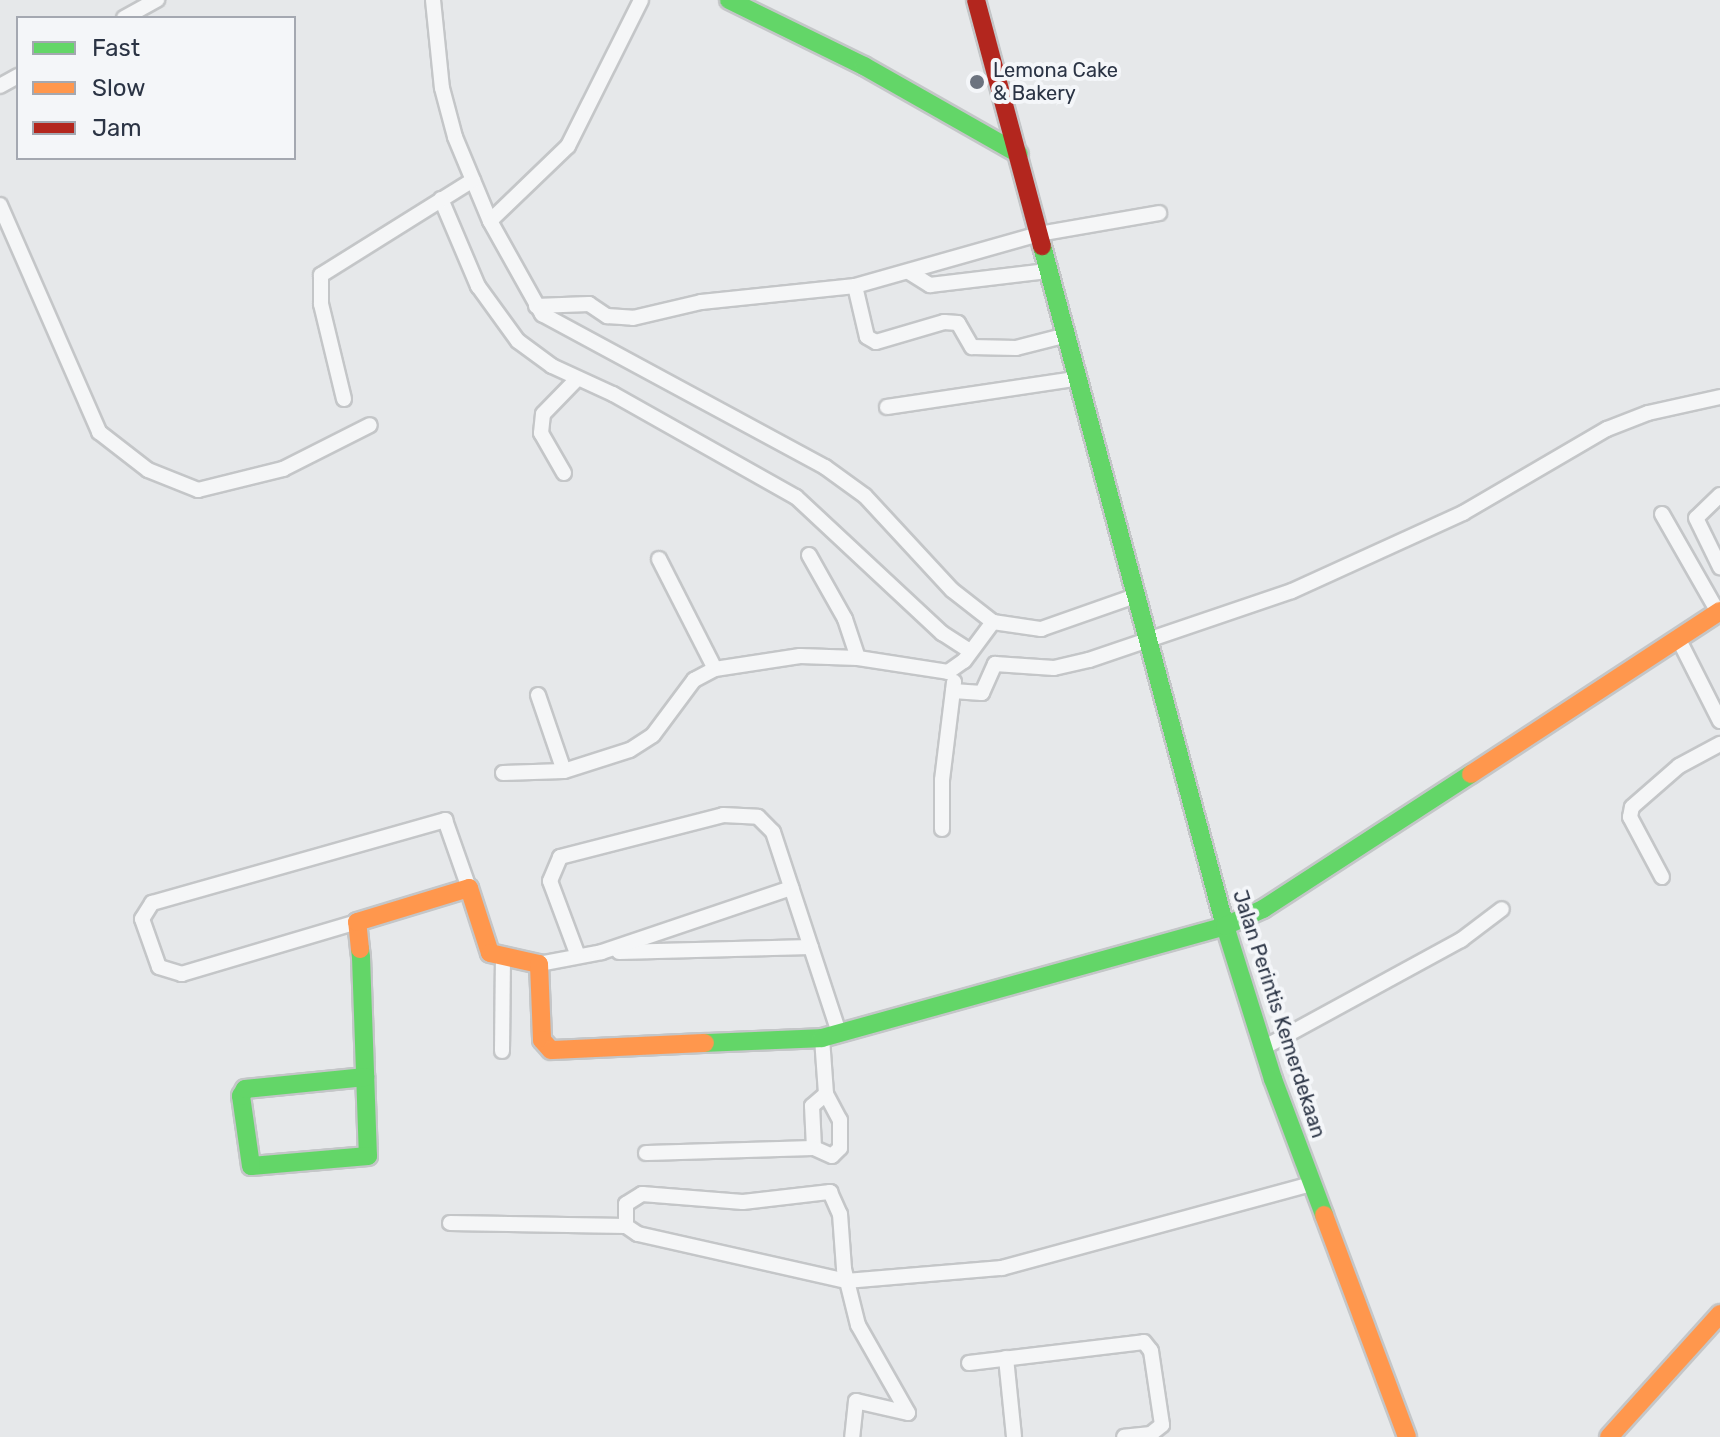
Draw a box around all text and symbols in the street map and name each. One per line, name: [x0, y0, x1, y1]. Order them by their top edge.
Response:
legend: [16, 16, 296, 160]
text: Fast: [92, 34, 140, 62]
place label: Lemona Cake & Bakery: [993, 58, 1118, 105]
marker: Lemona Cake & Bakery: [968, 73, 986, 91]
text: Slow: [92, 74, 145, 102]
text: Jam: [92, 114, 142, 142]
street label: Jalan Perintis Kemerdekaan: [1228, 887, 1330, 1141]

